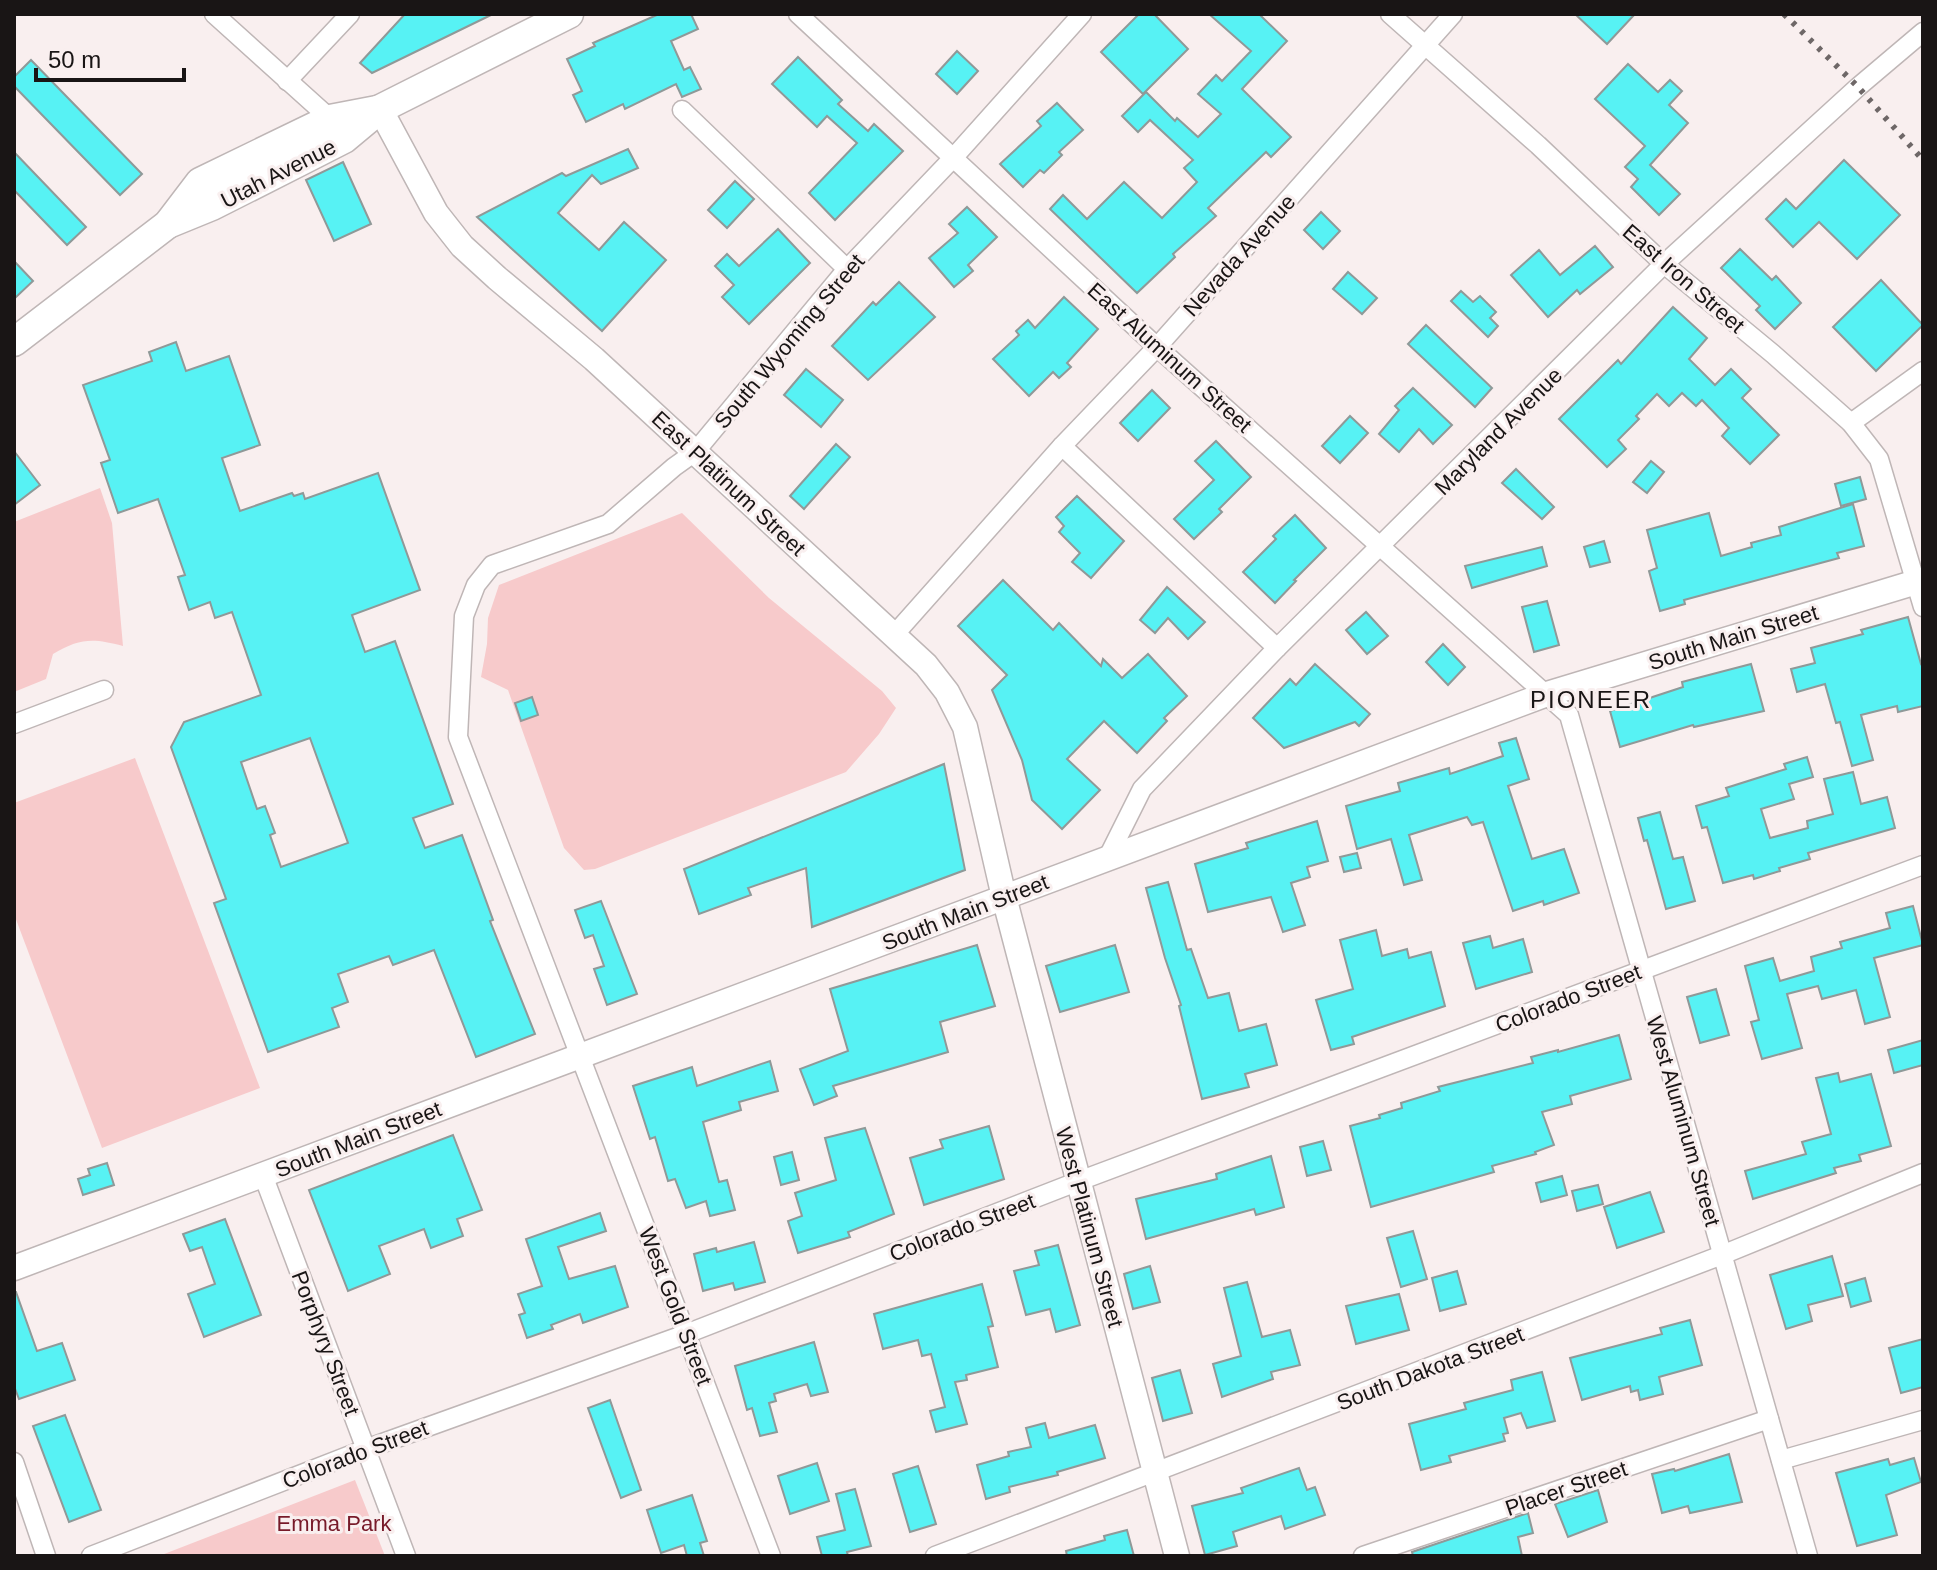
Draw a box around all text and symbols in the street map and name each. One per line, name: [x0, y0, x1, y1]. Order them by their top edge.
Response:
scale bar: [36, 32, 184, 82]
text: 50 m: [48, 46, 101, 73]
street label: Utah Avenue: [217, 134, 340, 213]
street label: Nevada Avenue: [1178, 189, 1301, 321]
street label: East Iron Street: [1618, 219, 1750, 338]
street label: South Wyoming Street: [709, 249, 870, 434]
street label: East Aluminum Street: [1083, 277, 1257, 437]
street label: Maryland Avenue: [1430, 363, 1567, 500]
street label: East Platinum Street: [647, 406, 811, 561]
street label: South Main Street: [1645, 600, 1821, 675]
district label: PIONEER: [1530, 686, 1652, 713]
street label: South Main Street: [878, 869, 1052, 956]
street label: Colorado Street: [1492, 959, 1645, 1038]
street label: West Aluminum Street: [1642, 1013, 1725, 1229]
street label: South Main Street: [271, 1096, 445, 1183]
street label: West Platinum Street: [1051, 1124, 1128, 1330]
street label: Colorado Street: [886, 1188, 1039, 1267]
street label: West Gold Street: [634, 1224, 717, 1389]
street label: Porphyry Street: [286, 1267, 365, 1419]
street label: South Dakota Street: [1333, 1321, 1527, 1416]
street label: Colorado Street: [279, 1415, 432, 1494]
street label: Placer Street: [1502, 1456, 1630, 1521]
park label: Emma Park: [277, 1511, 392, 1536]

